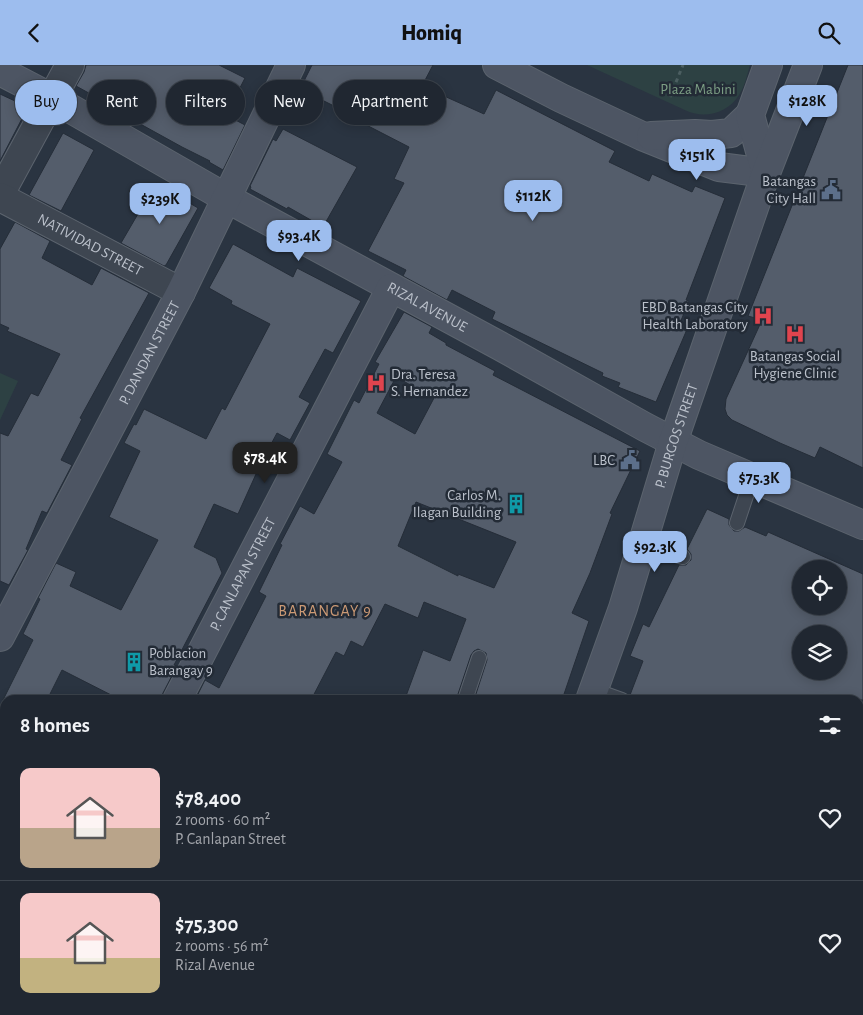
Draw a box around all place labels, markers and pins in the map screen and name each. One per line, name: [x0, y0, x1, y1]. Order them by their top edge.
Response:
pin: $128K: [772, 85, 842, 127]
pin: $151K: [662, 139, 732, 181]
place label: Batangas City Hall: [762, 174, 816, 206]
pin: $112K: [498, 179, 568, 222]
public building icon: Batangas City Hall: [820, 179, 842, 201]
pin: $239K: [125, 183, 195, 225]
pin: $93.4K: [258, 219, 340, 262]
place label: EBD Batangas City Health Laboratory: [642, 300, 749, 332]
hospital icon: EBD Batangas City Health Laboratory: [752, 305, 774, 327]
hospital icon: Batangas Social Hygiene Clinic: [784, 323, 806, 345]
place label: Batangas Social Hygiene Clinic: [750, 349, 840, 381]
place label: Dra. Teresa S. Hernandez: [391, 367, 468, 399]
hospital icon: Dra. Teresa S. Hernandez: [365, 372, 387, 394]
pin: $78.4K: [224, 441, 306, 484]
public building icon: LBC: [619, 449, 641, 471]
place label: LBC: [593, 453, 615, 468]
pin: $75.3K: [718, 461, 800, 504]
place label: Carlos M. Ilagan Building: [413, 488, 502, 520]
building icon: Carlos M. Ilagan Building: [505, 493, 527, 515]
pin: $92.3K: [614, 531, 696, 573]
place label: Poblacion Barangay 9: [149, 646, 213, 678]
building icon: Poblacion Barangay 9: [123, 651, 145, 673]

